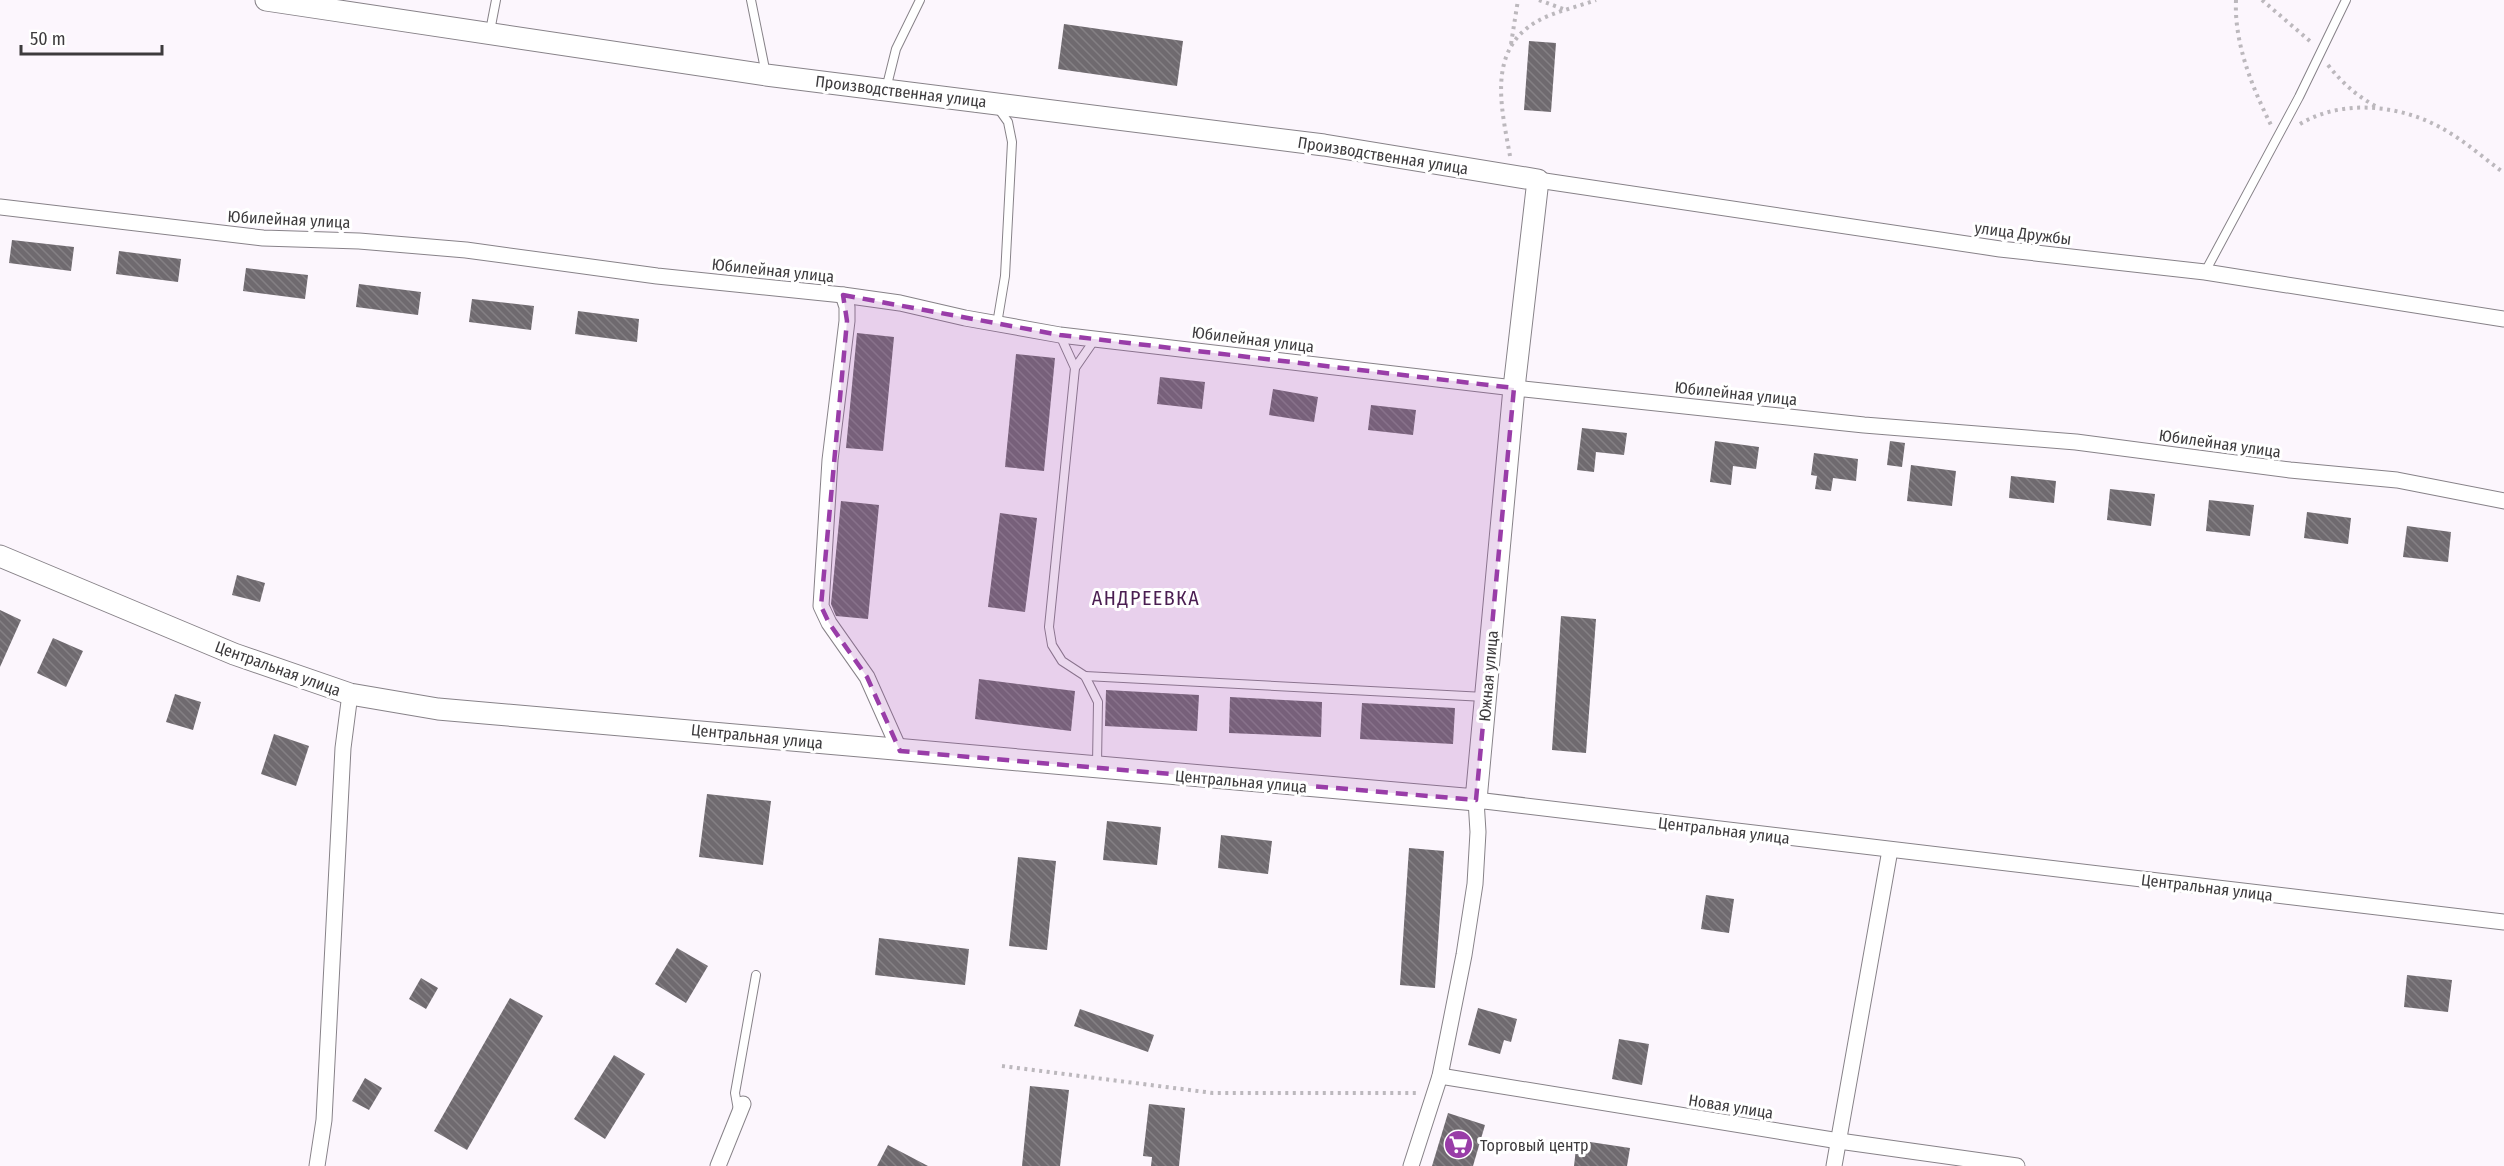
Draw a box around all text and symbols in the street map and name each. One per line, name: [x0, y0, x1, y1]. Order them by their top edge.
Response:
scale bar: [21, 18, 162, 56]
text: 50 m: [30, 28, 66, 50]
street label: Производственная улица: [814, 72, 988, 111]
street label: Производственная улица: [1296, 133, 1470, 178]
street label: Юбилейная улица: [227, 207, 351, 232]
street label: улица Дружбы: [1973, 218, 2072, 249]
street label: Юбилейная улица: [711, 255, 835, 286]
street label: Юбилейная улица: [1191, 323, 1315, 356]
street label: Юбилейная улица: [1674, 378, 1798, 409]
street label: Юбилейная улица: [2158, 426, 2282, 461]
district label: АНДРЕЕВКА: [1092, 586, 1200, 610]
street label: Южная улица: [1475, 630, 1502, 722]
street label: Центральная улица: [212, 637, 344, 700]
street label: Центральная улица: [690, 720, 824, 753]
street label: Центральная улица: [1174, 766, 1308, 797]
street label: Центральная улица: [1657, 813, 1791, 848]
street label: Центральная улица: [2140, 870, 2274, 905]
street label: Новая улица: [1687, 1090, 1775, 1123]
supermarket icon: Торговый центр: [1443, 1129, 1475, 1161]
place label: Торговый центр: [1480, 1136, 1588, 1155]

